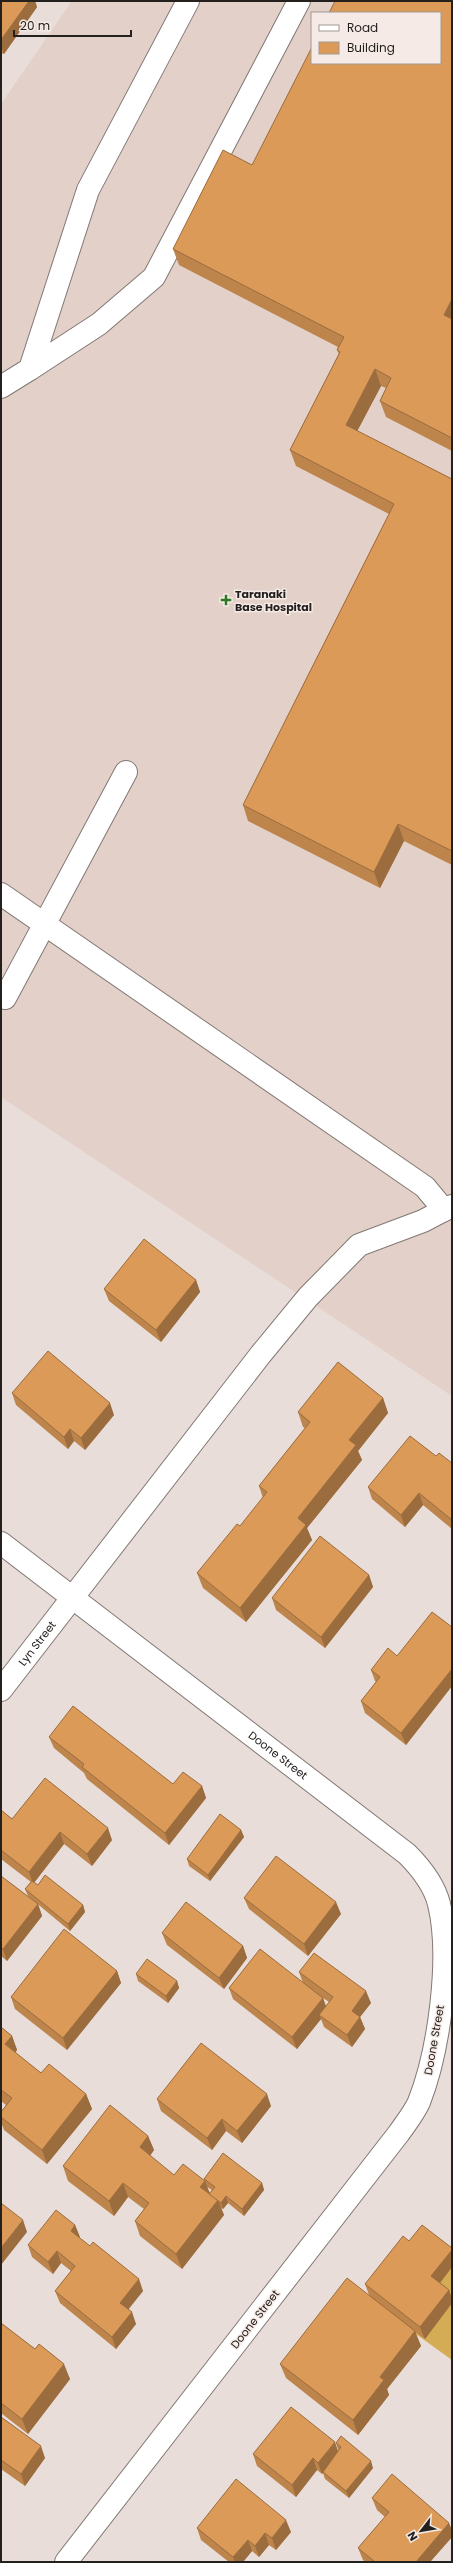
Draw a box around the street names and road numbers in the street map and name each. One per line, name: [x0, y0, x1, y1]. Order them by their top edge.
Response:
street label: Lyn Street: [14, 1617, 60, 1669]
street label: Doone Street: [245, 1727, 311, 1783]
street label: Doone Street: [420, 2004, 448, 2076]
street label: Doone Street: [227, 2286, 283, 2352]

